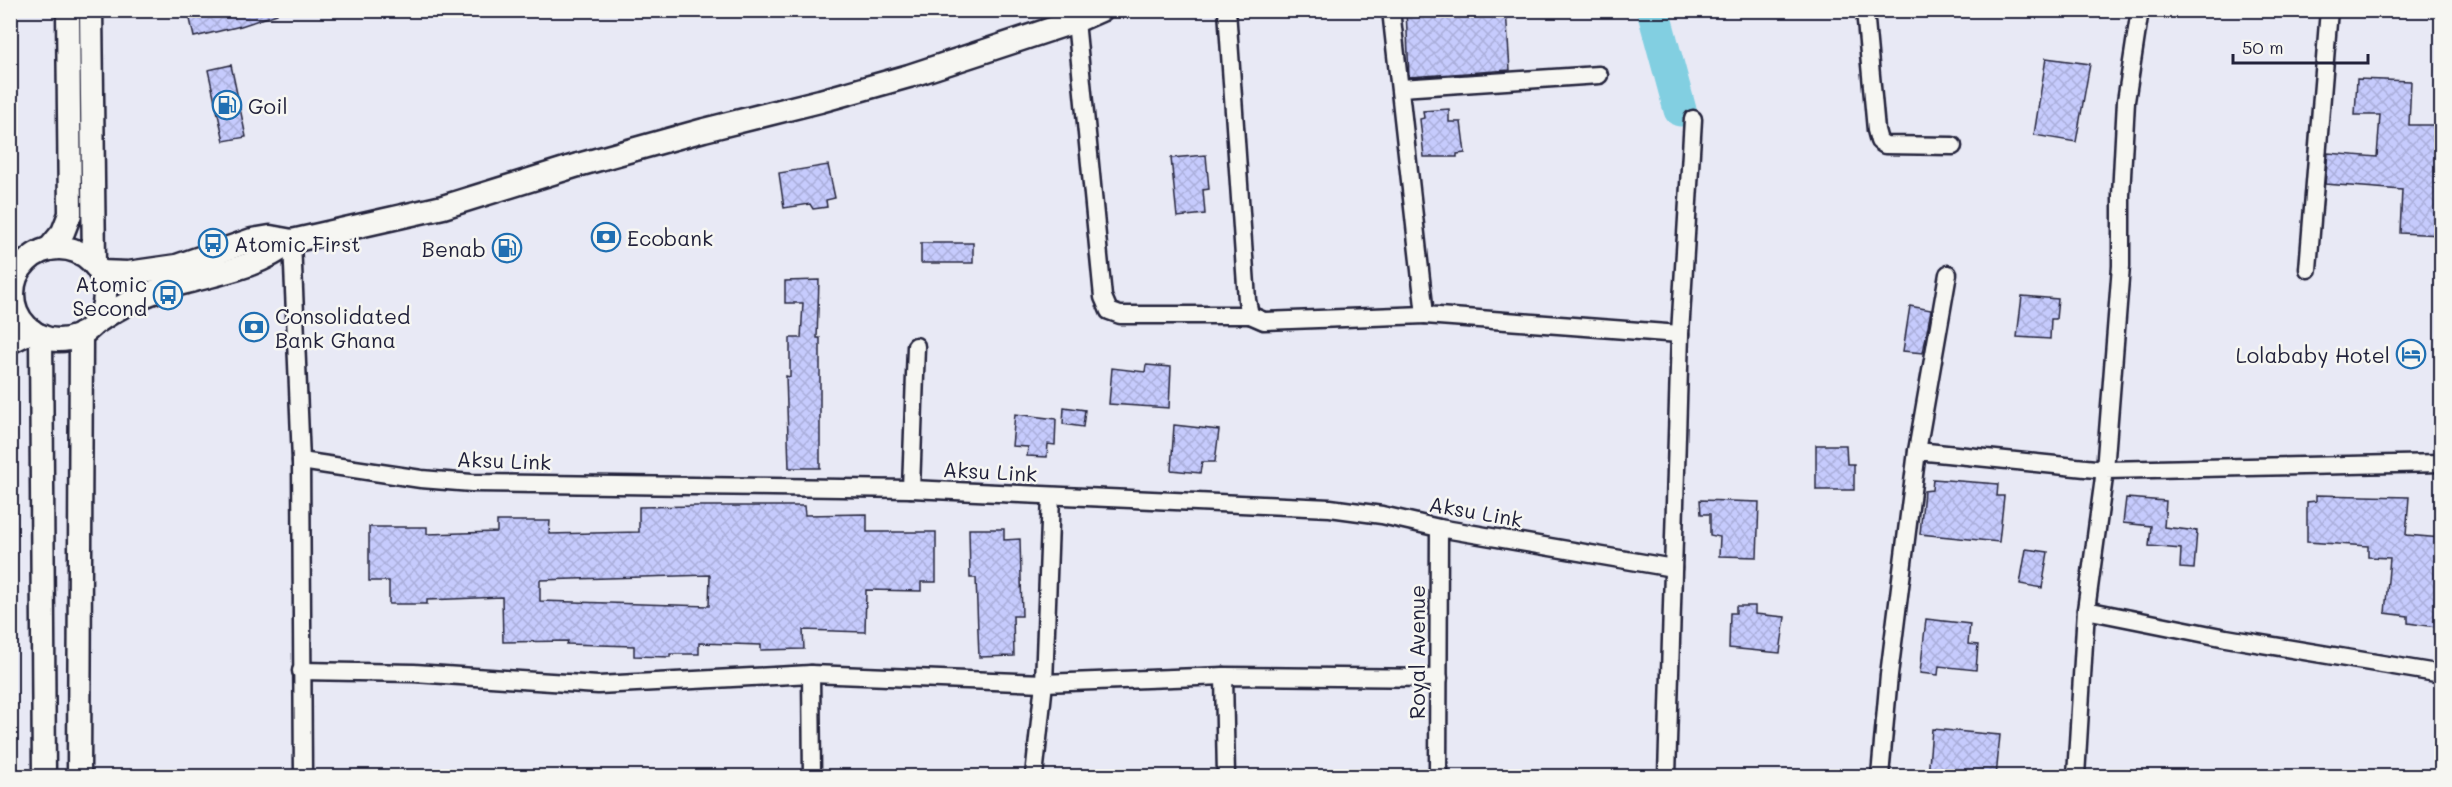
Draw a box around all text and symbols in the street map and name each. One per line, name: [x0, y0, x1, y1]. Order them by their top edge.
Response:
scale bar: [2233, 27, 2368, 65]
text: 50 m: [2242, 35, 2284, 59]
fuel station icon: Goil: [211, 89, 243, 121]
place label: Goil: [248, 92, 288, 119]
bank icon: Ecobank: [590, 221, 622, 253]
place label: Ecobank: [627, 224, 713, 251]
bus stop icon: Atomic First: [197, 227, 229, 259]
place label: Atomic First: [234, 230, 361, 257]
fuel station icon: Benab: [491, 232, 523, 264]
place label: Benab: [422, 235, 486, 262]
place label: Atomic Second: [72, 270, 147, 321]
bus stop icon: Atomic Second: [152, 279, 184, 311]
place label: Consolidated Bank Ghana: [275, 302, 410, 353]
bank icon: Consolidated Bank Ghana: [238, 311, 270, 343]
hotel icon: Lolababy Hotel: [2395, 338, 2427, 370]
place label: Lolababy Hotel: [2236, 341, 2390, 368]
street label: Aksu Link: [456, 445, 552, 475]
street label: Aksu Link: [942, 455, 1038, 487]
street label: Aksu Link: [1427, 490, 1525, 532]
street label: Royal Avenue: [1403, 585, 1430, 719]

